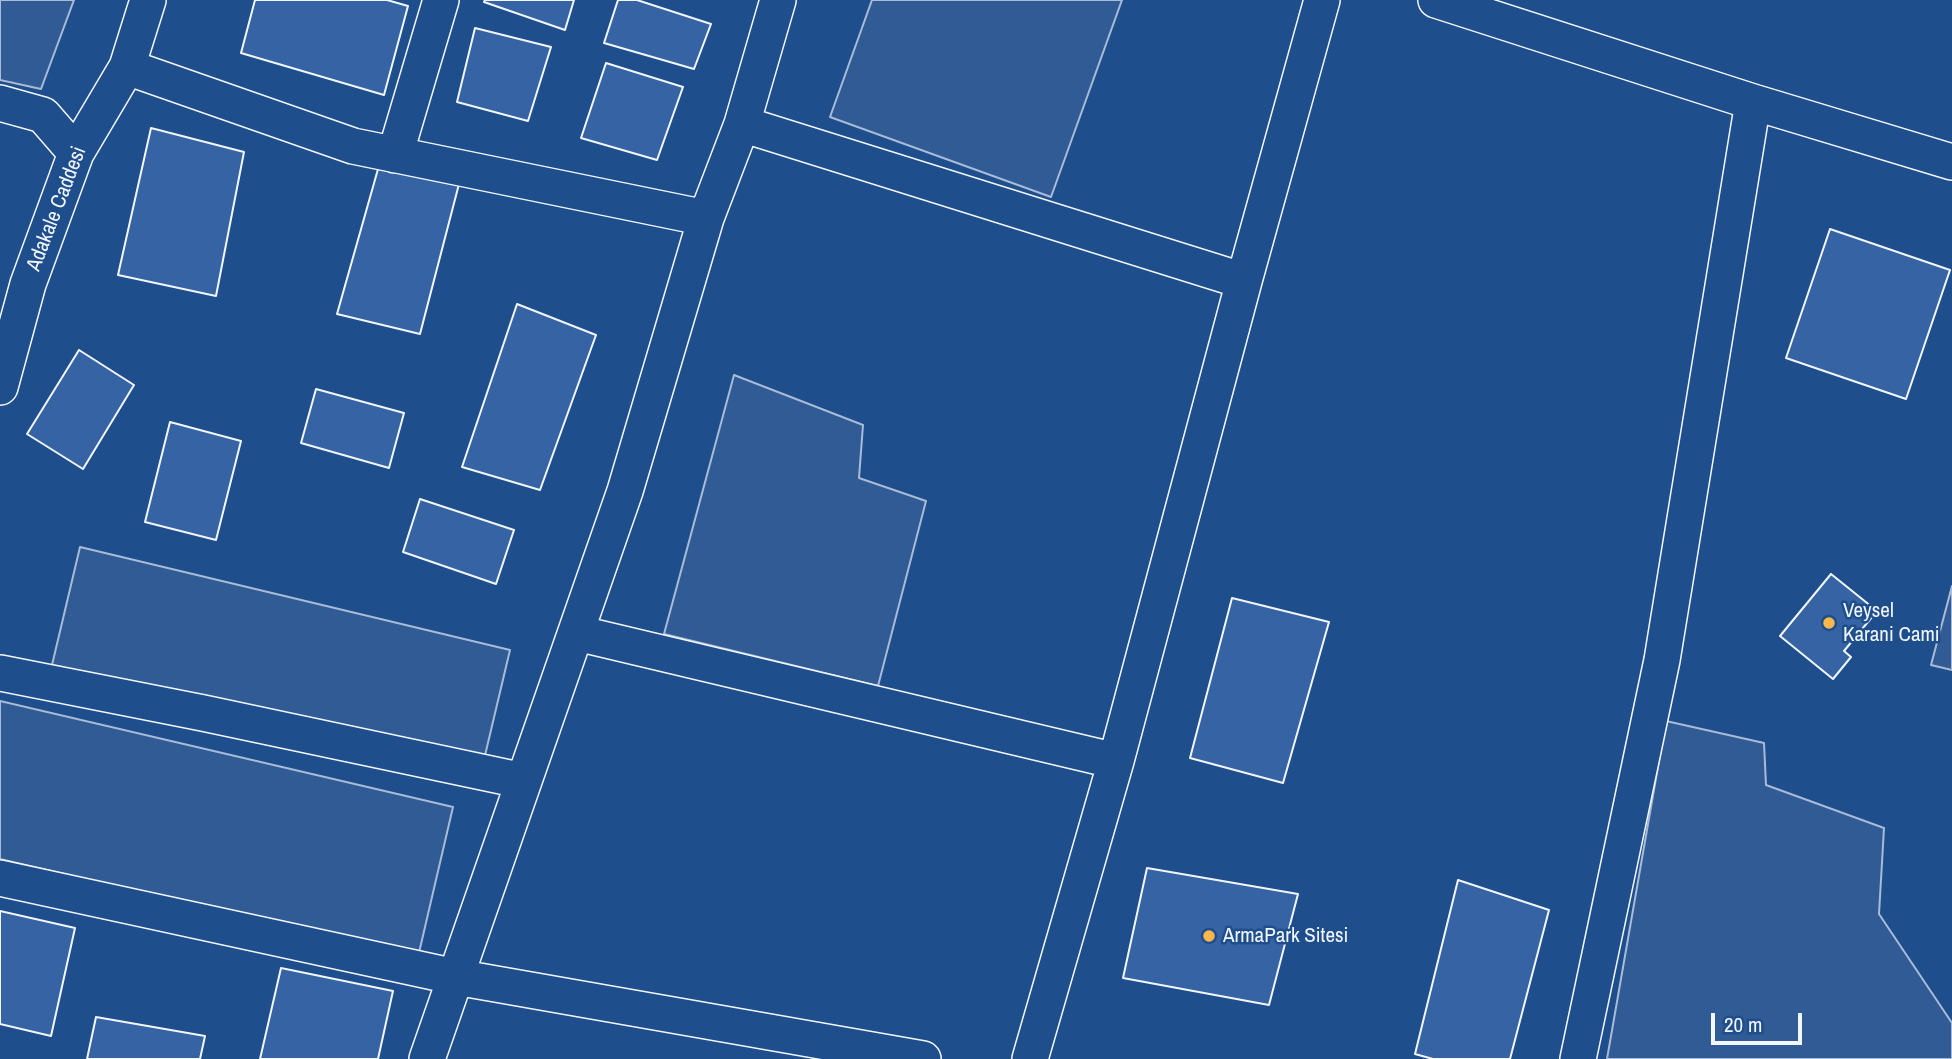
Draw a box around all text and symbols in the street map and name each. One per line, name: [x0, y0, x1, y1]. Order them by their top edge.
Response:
street label: Adakale Caddesi: [22, 143, 92, 275]
place label: Veysel Karani Cami: [1843, 598, 1940, 648]
marker: Veysel Karani Cami: [1821, 615, 1837, 631]
place label: ArmaPark Sitesi: [1223, 923, 1348, 949]
marker: ArmaPark Sitesi: [1201, 928, 1217, 944]
scale bar: [1714, 1000, 1805, 1044]
text: 20 m: [1724, 1010, 1762, 1039]

